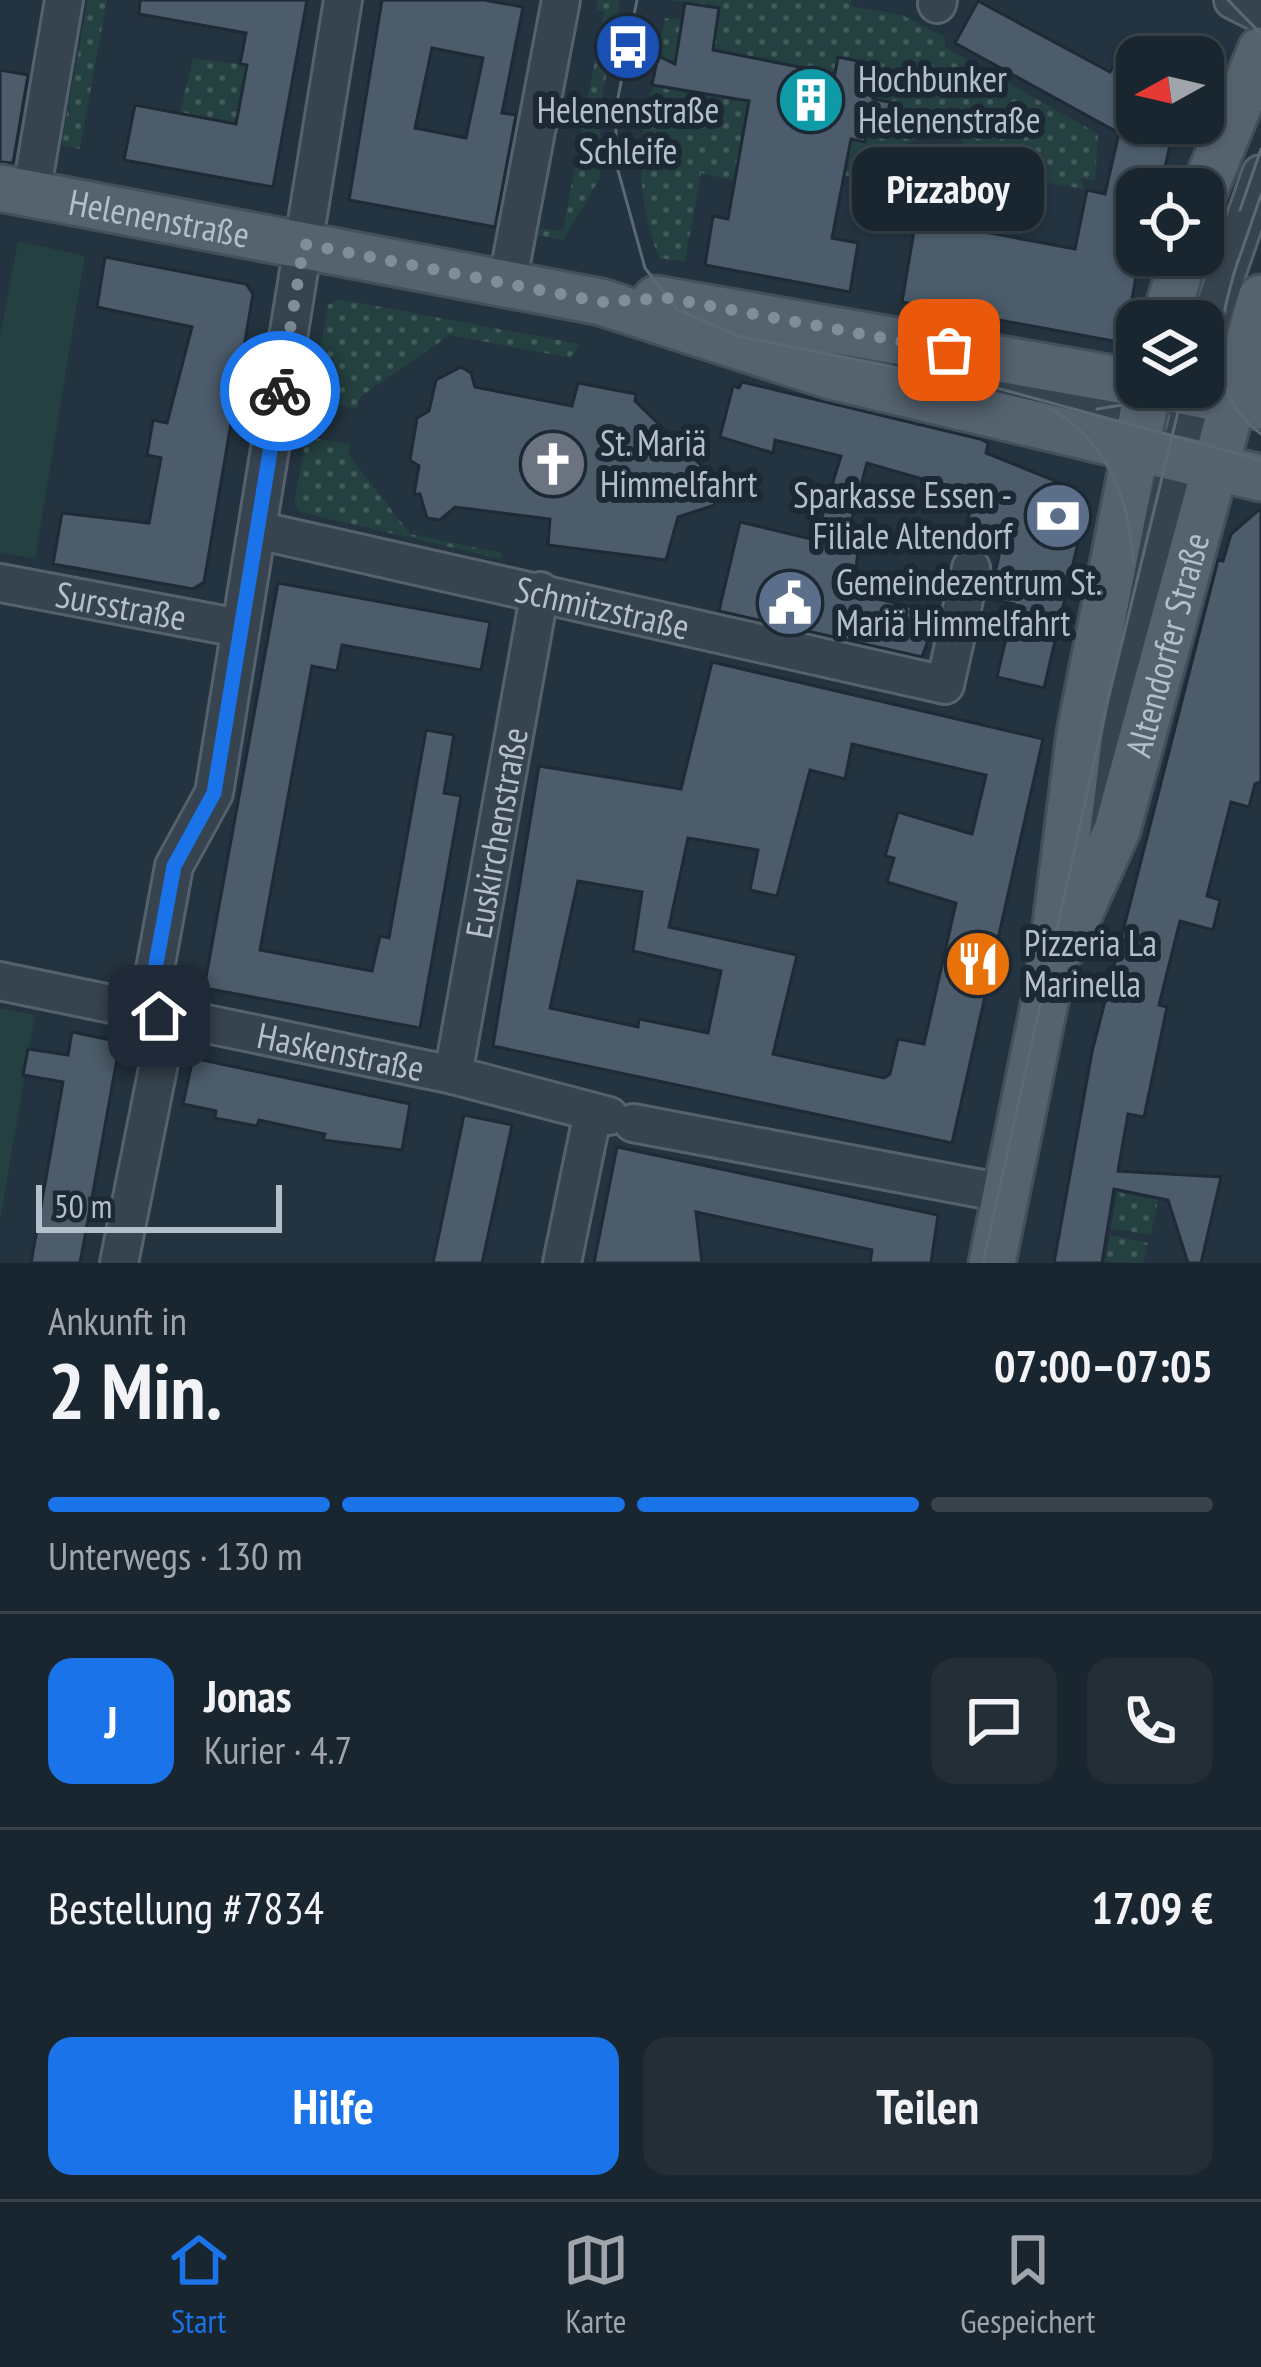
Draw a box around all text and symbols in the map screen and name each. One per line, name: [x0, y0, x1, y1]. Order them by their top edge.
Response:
bus stop icon: Helenenstraße Schleife: [593, 12, 663, 82]
north arrow: [1116, 36, 1224, 144]
map controls: [1116, 36, 1224, 408]
place label: Hochbunker Helenenstraße: [858, 55, 1041, 143]
building icon: Hochbunker Helenenstraße: [776, 65, 846, 135]
place label: Helenenstraße Schleife: [537, 86, 719, 174]
callout: Pizzaboy: [853, 146, 1045, 230]
text: Pizzaboy: [886, 163, 1010, 214]
button: locate: [1116, 168, 1224, 276]
street label: Helenenstraße: [65, 178, 253, 258]
pin: [898, 299, 1000, 401]
button: layers: [1116, 300, 1224, 408]
icon: bag: [916, 317, 982, 383]
courier: [220, 331, 340, 451]
icon: bike: [247, 358, 313, 424]
place label: St. Mariä Himmelfahrt: [600, 419, 757, 507]
church icon: St. Mariä Himmelfahrt: [518, 429, 588, 499]
place label: Sparkasse Essen - Filiale Altendorf: [793, 471, 1014, 559]
bank icon: Sparkasse Essen - Filiale Altendorf: [1023, 481, 1093, 551]
street label: Altendorfer Straße: [1114, 528, 1219, 762]
place label: Gemeindezentrum St. Mariä Himmelfahrt: [836, 558, 1102, 646]
street label: Schmitzstraße: [511, 565, 694, 650]
public building icon: Gemeindezentrum St. Mariä Himmelfahrt: [755, 568, 825, 638]
street label: Sursstraße: [52, 570, 190, 641]
street label: Euskirchenstraße: [454, 724, 538, 942]
place label: Pizzeria La Marinella: [1024, 919, 1157, 1007]
restaurant icon: Pizzeria La Marinella: [943, 929, 1013, 999]
pin: [108, 965, 210, 1067]
icon: home: [126, 983, 192, 1049]
street label: Haskenstraße: [253, 1011, 428, 1091]
scale bar: [36, 1179, 282, 1232]
text: 50 m: [54, 1184, 112, 1227]
text: Ankunft in: [48, 1295, 187, 1346]
text: 07:00–07:05: [994, 1336, 1213, 1394]
text: 2 Min.: [48, 1340, 222, 1441]
text: Unterwegs · 130 m: [48, 1530, 302, 1581]
button: chat: [931, 1658, 1057, 1784]
button: phone: [1087, 1658, 1213, 1784]
text: Jonas: [204, 1666, 292, 1724]
text: J: [104, 1692, 118, 1750]
text: Kurier · 4.7: [204, 1724, 352, 1775]
text: Bestellung #7834: [48, 1878, 324, 1936]
text: 17.09 €: [1091, 1878, 1213, 1936]
button: Hilfe: [48, 2037, 619, 2175]
button: Teilen: [643, 2037, 1213, 2175]
tab: Start: [166, 2227, 232, 2342]
tab: Karte: [563, 2227, 629, 2342]
tab: Gespeichert: [960, 2227, 1095, 2342]

